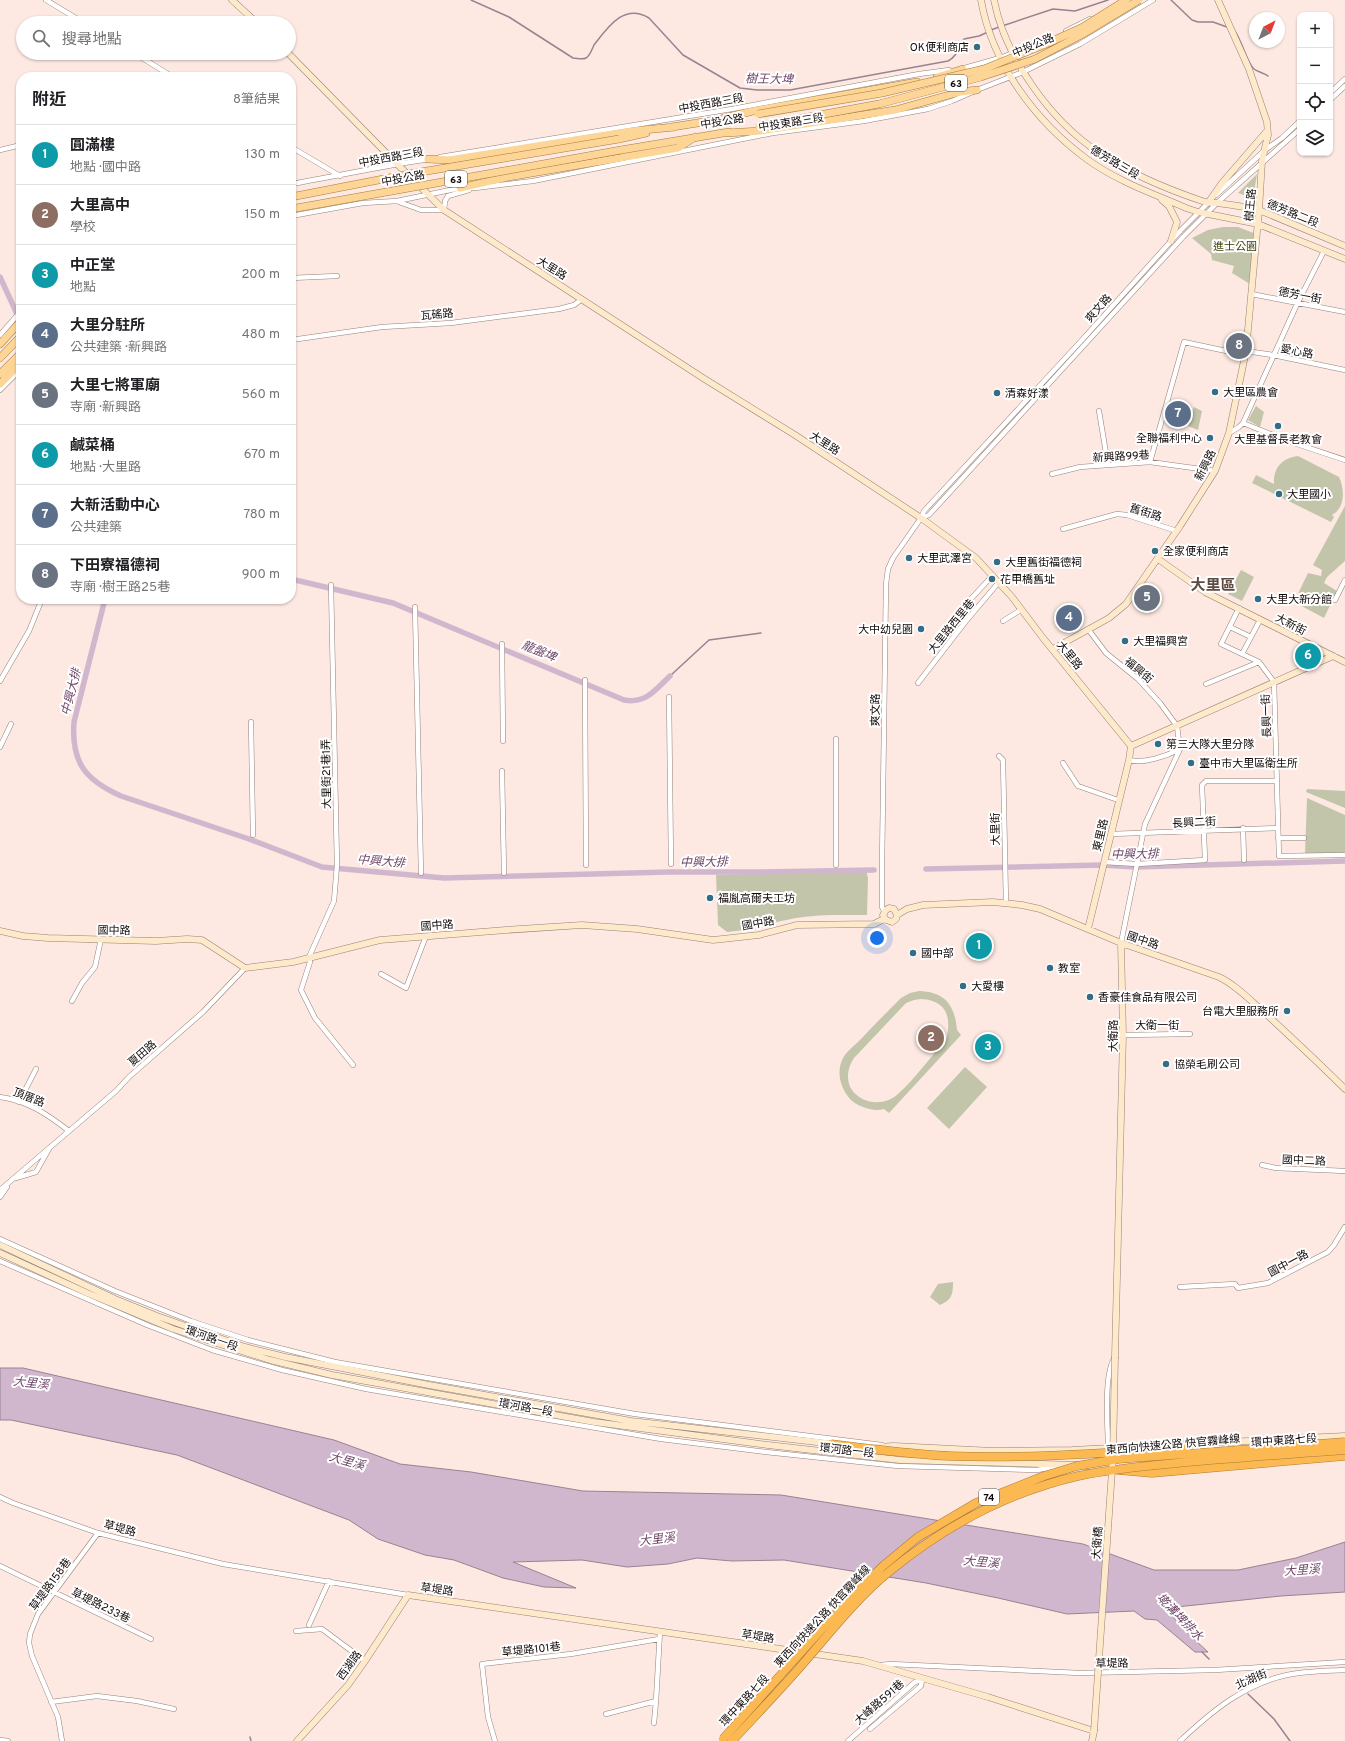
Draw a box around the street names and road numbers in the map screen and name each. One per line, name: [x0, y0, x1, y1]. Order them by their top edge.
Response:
street label: 中投公路: [1010, 31, 1056, 61]
road number: 63: [945, 75, 967, 91]
street label: 中投西路三段: [677, 91, 745, 117]
street label: 中投東路三段: [757, 111, 825, 135]
street label: 中投公路: [699, 112, 745, 132]
street label: 德芳路三段: [1087, 143, 1142, 183]
street label: 中投西路三段: [357, 145, 425, 171]
street label: 中投公路: [380, 168, 426, 190]
road number: 63: [445, 171, 467, 187]
street label: 樹王路: [1243, 188, 1259, 222]
street label: 德芳路二段: [1265, 197, 1321, 231]
street label: 大里路: [534, 254, 569, 284]
street label: 德芳一街: [1277, 285, 1323, 307]
street label: 爽文路: [1083, 292, 1115, 326]
street label: 瓦磘路: [420, 307, 454, 323]
street label: 愛心路: [1279, 342, 1314, 362]
street label: 大里路: [807, 429, 842, 459]
street label: 新興路: [1192, 448, 1219, 483]
street label: 新興路99巷: [1092, 449, 1150, 465]
street label: 舊街路: [1128, 501, 1164, 524]
street label: 大里路西里巷: [926, 597, 978, 657]
street label: 大新街: [1273, 611, 1308, 639]
street label: 大里路: [1053, 638, 1085, 673]
street label: 福興街: [1121, 655, 1155, 687]
street label: 爽文路: [869, 693, 883, 727]
street label: 長興一街: [1259, 694, 1275, 738]
street label: 大里街21巷1弄: [319, 739, 335, 809]
street label: 大里街: [989, 812, 1003, 846]
street label: 長興二街: [1172, 815, 1216, 831]
street label: 東里路: [1090, 818, 1112, 853]
street label: 國中路: [741, 914, 776, 934]
street label: 國中路: [420, 918, 454, 934]
street label: 國中路: [97, 924, 131, 938]
street label: 國中路: [1125, 929, 1161, 953]
street label: 大衛一街: [1135, 1019, 1179, 1033]
street label: 大衛路: [1107, 1020, 1121, 1053]
street label: 夏田路: [126, 1038, 160, 1070]
street label: 頂厝路: [11, 1085, 47, 1110]
street label: 國中二路: [1282, 1153, 1326, 1169]
street label: 國中一路: [1266, 1247, 1311, 1280]
street label: 環河路一段: [183, 1323, 240, 1355]
street label: 環河路一段: [498, 1396, 554, 1420]
street label: 東西向快速公路 快官霧峰線: [1105, 1432, 1241, 1458]
street label: 環中東路七段: [1251, 1432, 1317, 1450]
street label: 環河路一段: [819, 1441, 875, 1461]
road number: 74: [979, 1489, 999, 1505]
street label: 草堤路: [102, 1518, 137, 1540]
street label: 大衛橋: [1090, 1526, 1106, 1560]
street label: 草堤路158巷: [27, 1556, 75, 1614]
street label: 東西向快速公路 快官霧峰線: [772, 1563, 874, 1671]
street label: 草堤路: [420, 1581, 454, 1599]
street label: 草堤路233巷: [69, 1586, 132, 1626]
street label: 草堤路: [740, 1627, 775, 1646]
street label: 草堤路101巷: [501, 1640, 561, 1660]
street label: 西湖路: [334, 1648, 365, 1683]
street label: 草堤路: [1095, 1657, 1129, 1671]
street label: 北湖街: [1233, 1667, 1269, 1693]
street label: 環中東路七段: [717, 1672, 772, 1730]
street label: 大峰路591巷: [852, 1677, 907, 1728]

